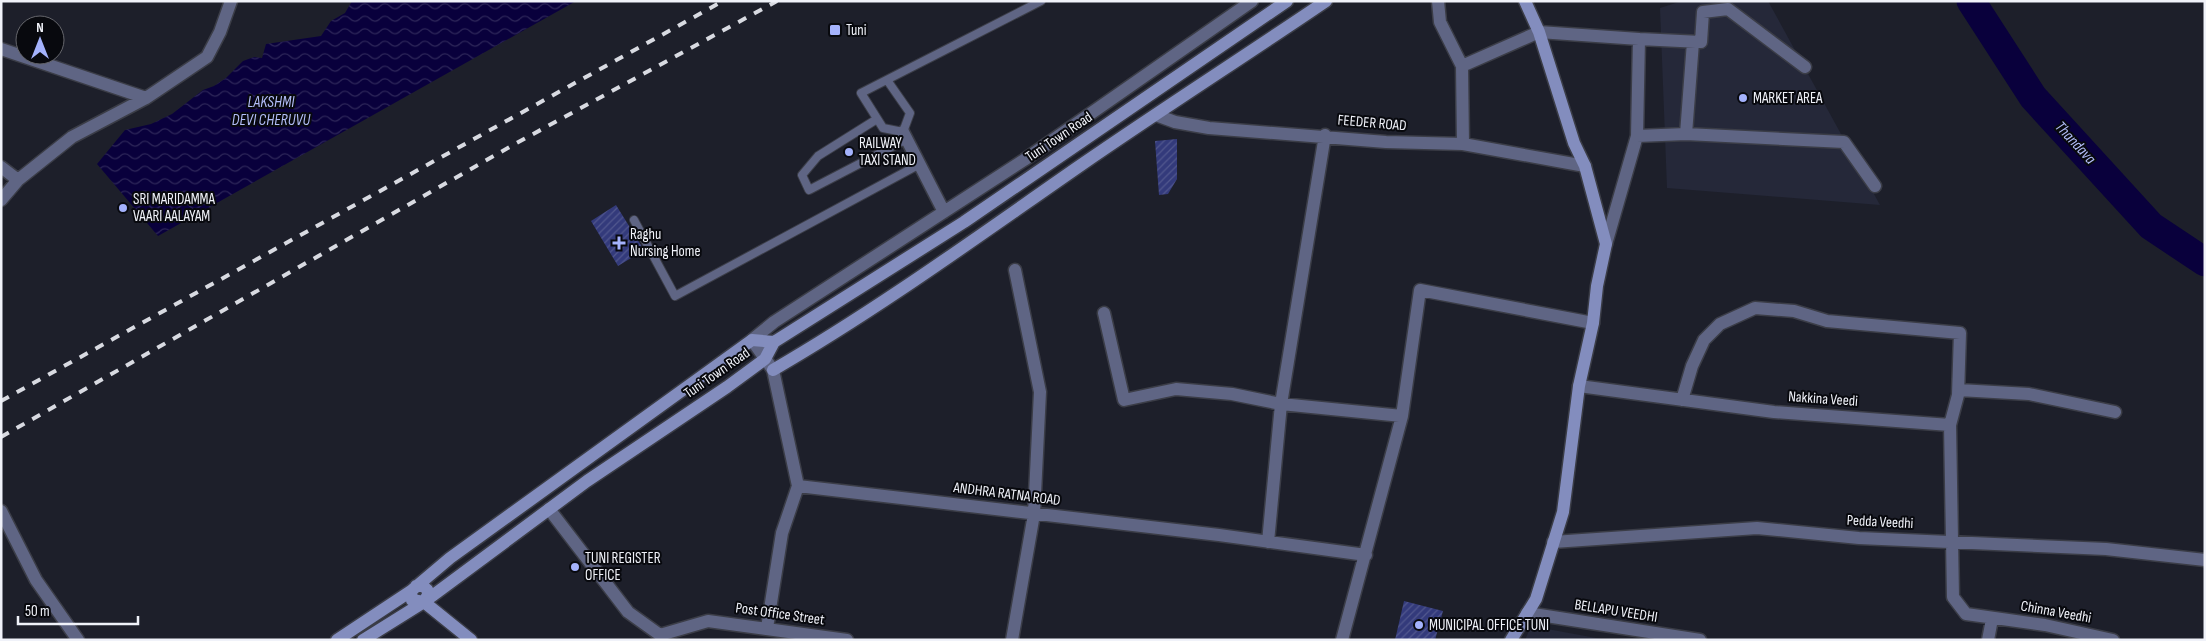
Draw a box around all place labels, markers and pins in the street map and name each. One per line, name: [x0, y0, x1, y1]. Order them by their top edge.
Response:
place label: Tuni: [846, 21, 867, 40]
marker: Tuni: [828, 23, 842, 37]
place label: MARKET AREA: [1753, 89, 1823, 108]
marker: MARKET AREA: [1737, 92, 1749, 104]
place label: RAILWAY TAXI STAND: [859, 134, 916, 170]
marker: RAILWAY TAXI STAND: [843, 146, 855, 158]
place label: SRI MARIDAMMA VAARI AALAYAM: [133, 190, 215, 226]
marker: SRI MARIDAMMA VAARI AALAYAM: [117, 202, 129, 214]
place label: Raghu Nursing Home: [630, 225, 700, 261]
marker: Raghu Nursing Home: [612, 236, 626, 250]
place label: TUNI REGISTER OFFICE: [585, 549, 661, 585]
marker: TUNI REGISTER OFFICE: [569, 561, 581, 573]
place label: MUNICIPAL OFFICE TUNI: [1429, 616, 1549, 635]
marker: MUNICIPAL OFFICE TUNI: [1413, 619, 1425, 631]

